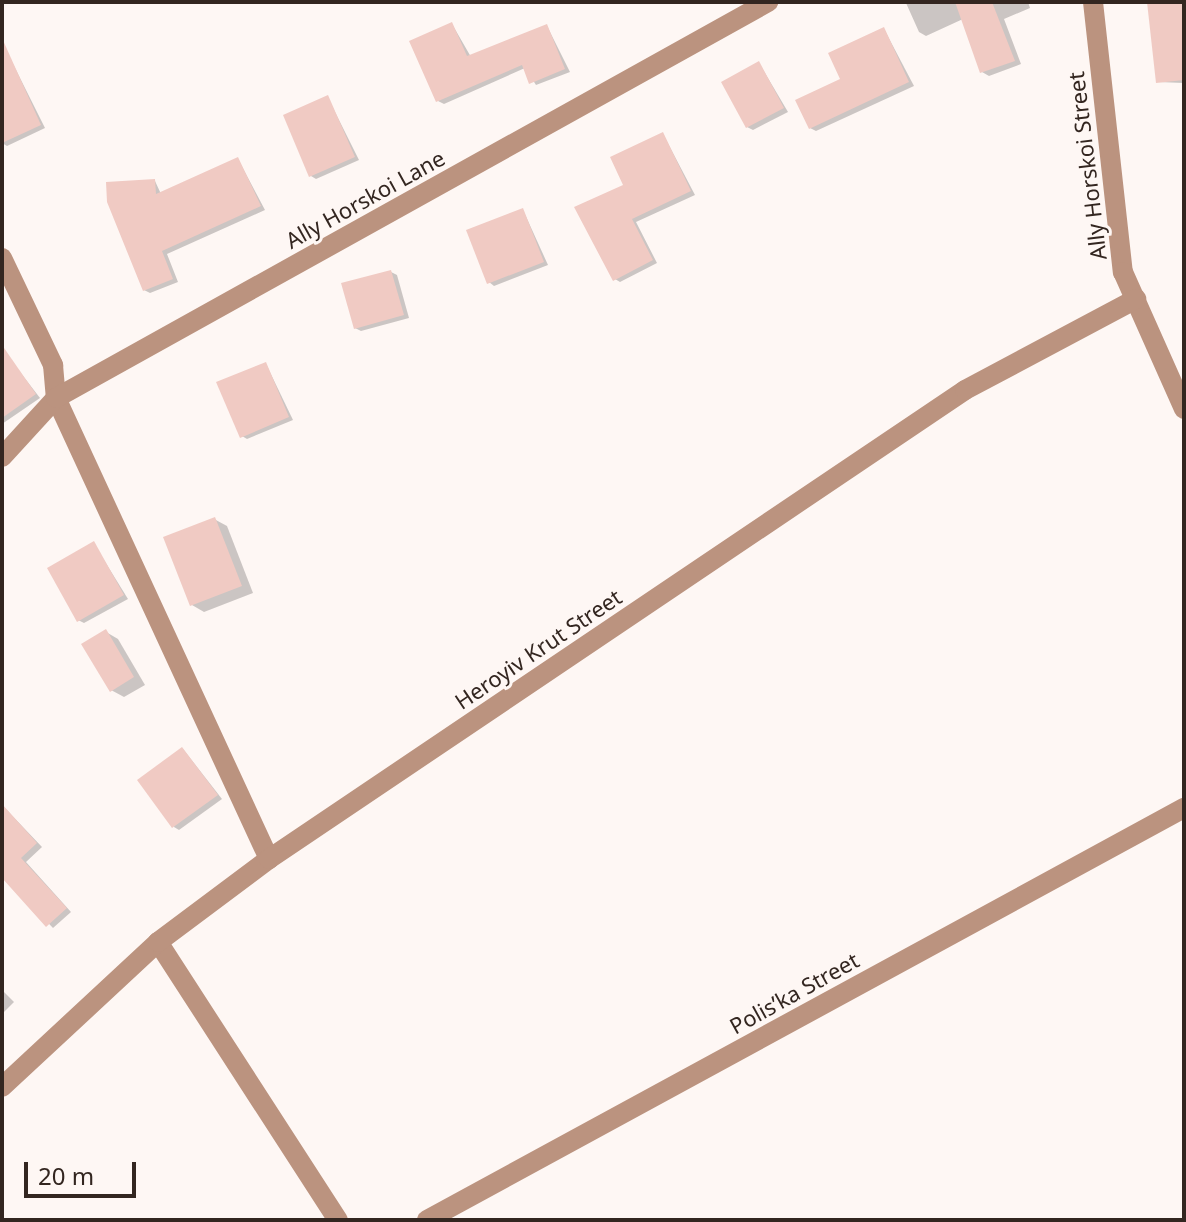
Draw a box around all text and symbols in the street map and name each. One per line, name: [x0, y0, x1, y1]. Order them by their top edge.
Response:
street label: Ally Horskoi Street: [1062, 70, 1112, 262]
street label: Ally Horskoi Lane: [281, 144, 449, 254]
street label: Heroyiv Krut Street: [450, 583, 626, 715]
street label: Polisʹka Street: [725, 947, 863, 1039]
scale bar: [28, 1146, 140, 1196]
text: 20 m: [38, 1159, 94, 1192]

